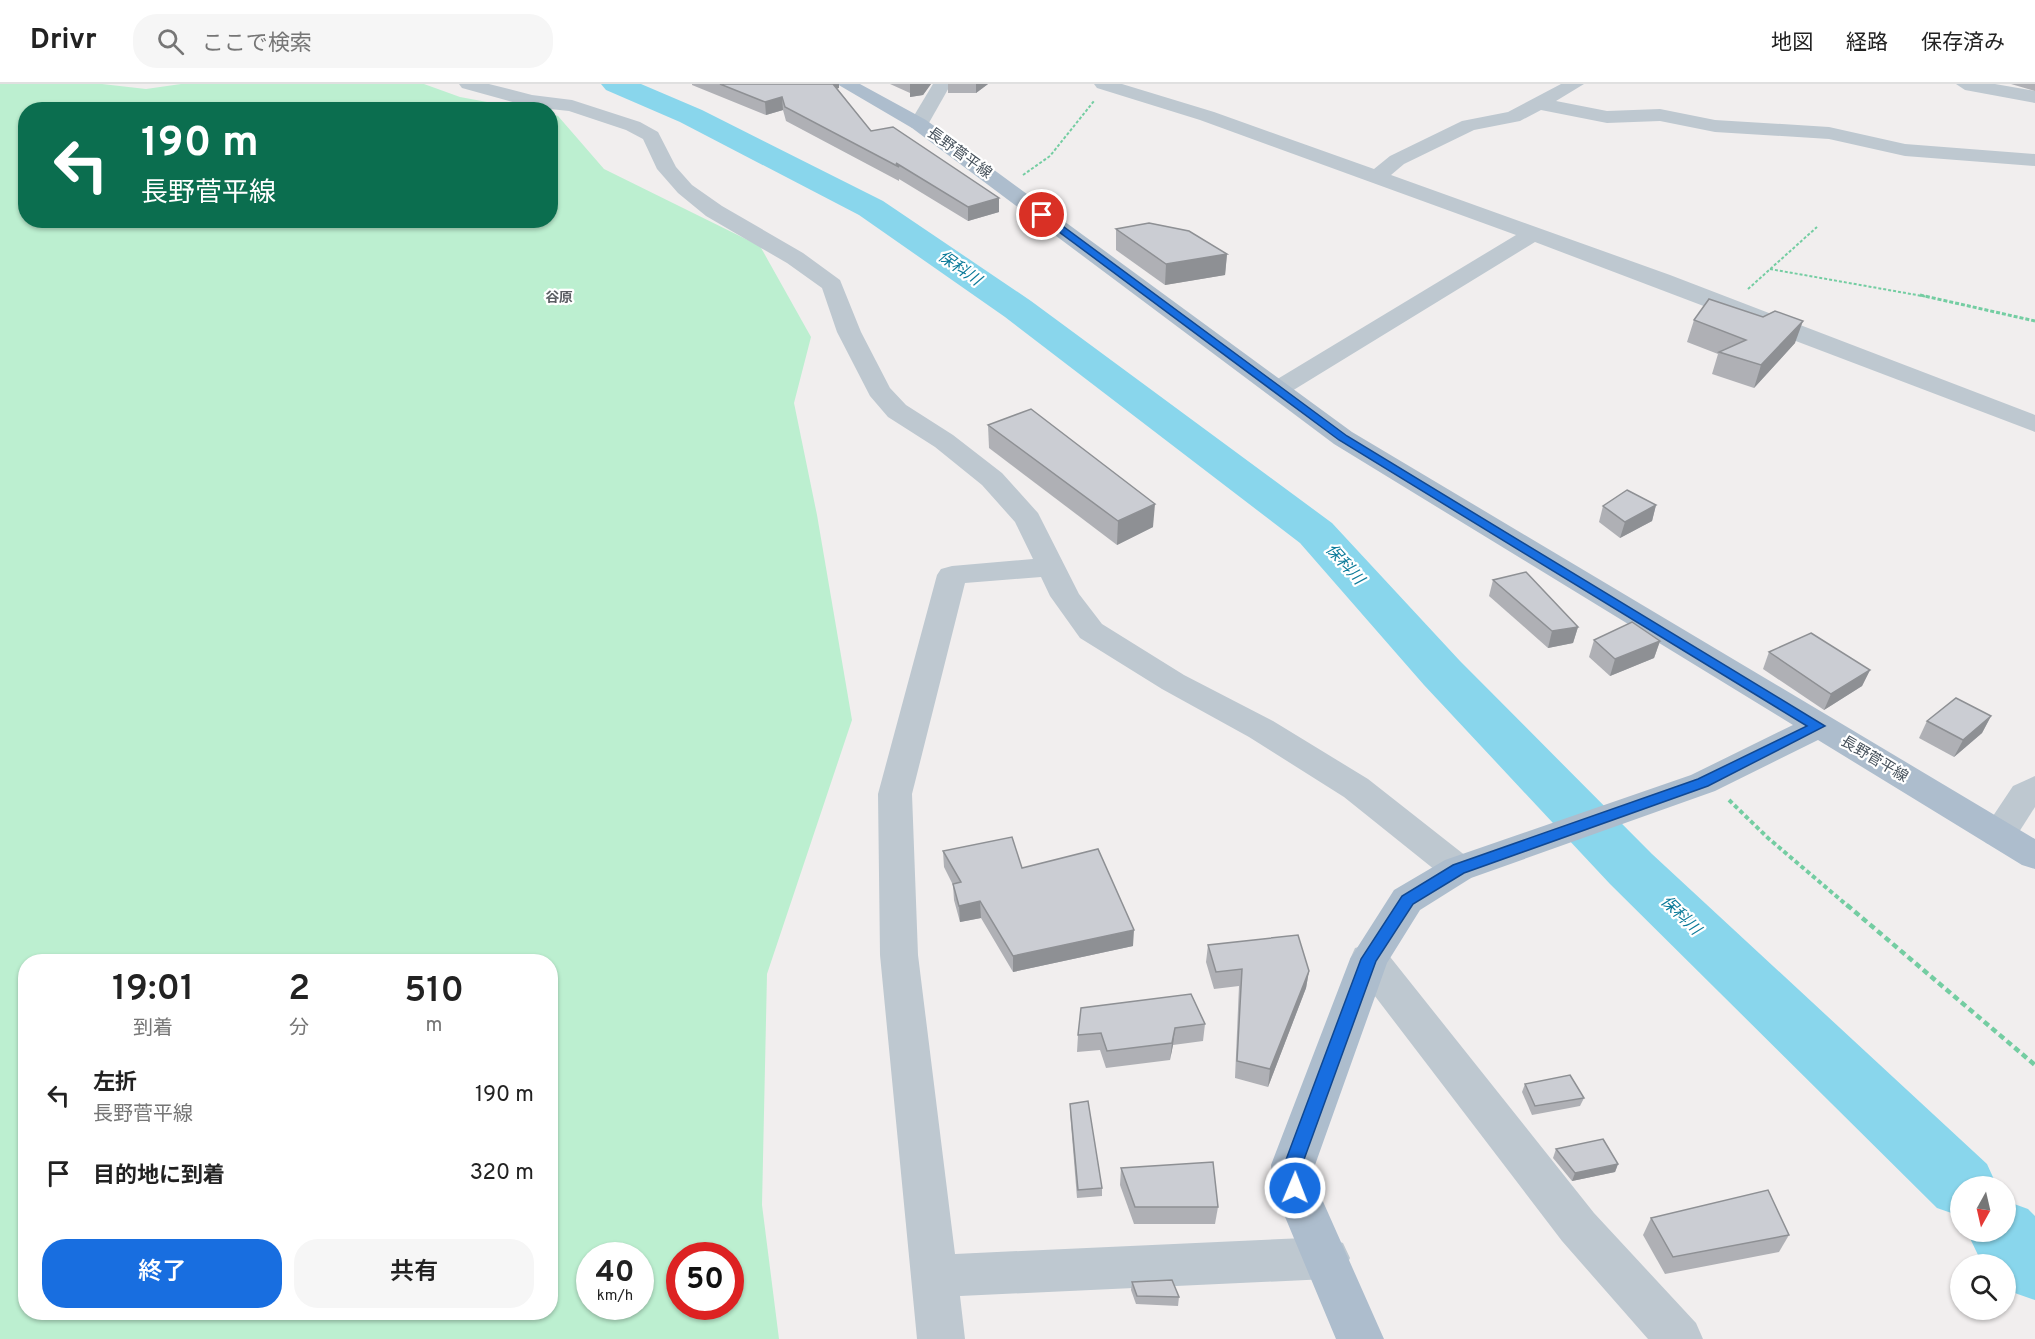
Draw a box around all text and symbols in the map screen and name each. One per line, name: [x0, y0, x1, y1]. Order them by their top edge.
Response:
search box: [133, 14, 553, 68]
text: Drivr: [30, 23, 97, 59]
icon: search: [154, 25, 187, 58]
text: 地図: [1771, 30, 1813, 57]
text: 経路: [1846, 30, 1888, 57]
text: 保存済み: [1921, 30, 2005, 57]
text: ここで検索: [202, 31, 312, 58]
text: 190 m: [141, 118, 259, 171]
street label: 長野菅平線: [923, 124, 995, 184]
icon: left: [42, 126, 120, 204]
text: 長野菅平線: [141, 177, 276, 211]
pin: [1016, 189, 1067, 240]
icon: arrive: [1025, 198, 1058, 231]
water label: 保科川: [934, 247, 986, 292]
district label: 谷原: [545, 290, 573, 307]
water label: 保科川: [1321, 540, 1369, 591]
street label: 長野菅平線: [1837, 733, 1911, 787]
water label: 保科川: [1656, 892, 1706, 941]
text: 19:01: [112, 967, 194, 1013]
text: 2: [288, 967, 310, 1013]
text: 510: [404, 969, 464, 1015]
text: m: [426, 1013, 443, 1039]
text: 到着: [133, 1016, 173, 1042]
text: 分: [289, 1016, 309, 1042]
text: 左折: [93, 1070, 137, 1097]
icon: left: [42, 1079, 75, 1112]
text: 190 m: [475, 1082, 534, 1109]
text: 長野菅平線: [93, 1102, 193, 1128]
position arrow: [1263, 1156, 1327, 1220]
icon: arrive: [42, 1157, 75, 1190]
text: 320 m: [470, 1160, 534, 1187]
text: 目的地に到着: [93, 1163, 225, 1190]
north arrow: [1950, 1176, 2016, 1242]
map controls: [1950, 1176, 2016, 1320]
button: 終了: [42, 1239, 282, 1308]
button: 共有: [294, 1239, 534, 1308]
speed limit sign: 50: [666, 1242, 744, 1320]
button: search: [1950, 1254, 2016, 1320]
text: 40: [595, 1255, 635, 1292]
text: km/h: [597, 1287, 633, 1306]

